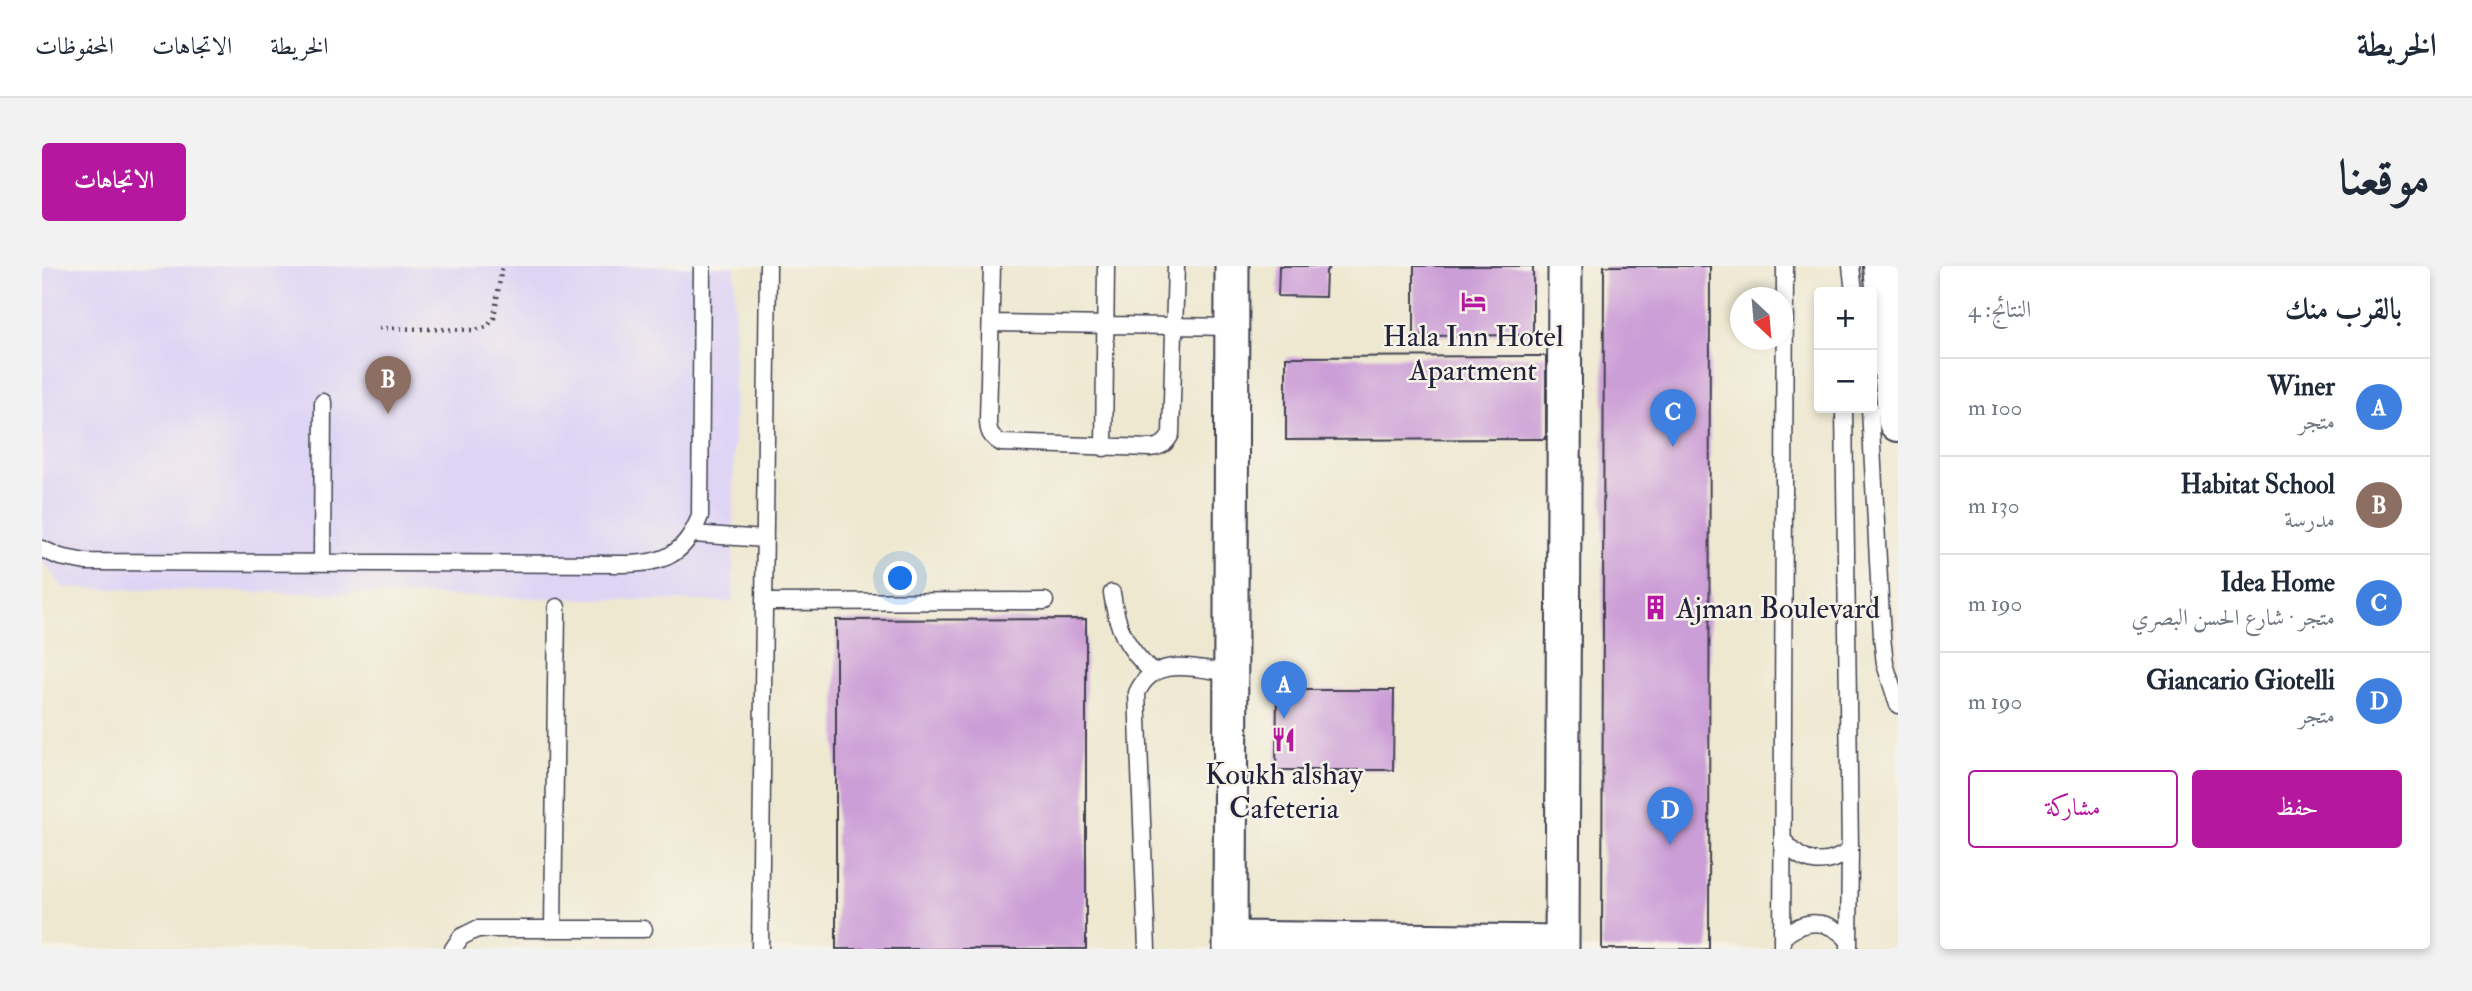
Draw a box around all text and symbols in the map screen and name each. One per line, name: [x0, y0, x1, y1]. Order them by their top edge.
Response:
text: الخريطة: [2357, 25, 2437, 66]
text: المحفوظات: [35, 31, 114, 62]
text: الاتجاهات: [152, 31, 232, 62]
text: الخريطة: [270, 31, 329, 62]
button: الاتجاهات: [42, 143, 186, 221]
text: موقعنا: [2338, 148, 2430, 209]
hotel icon: Hala Inn Hotel Apartment: [1459, 287, 1487, 315]
north arrow: [1730, 287, 1793, 350]
map controls: [1814, 287, 1877, 413]
button: +: [1814, 287, 1877, 350]
text: بالقرب منك: [2285, 291, 2402, 328]
text: النتائج: 4: [1968, 295, 2031, 324]
place label: Hala Inn Hotel Apartment: [1382, 318, 1564, 389]
button: −: [1814, 350, 1877, 413]
pin: B: [365, 356, 411, 414]
text: Winer: [2268, 371, 2335, 403]
pin: C: [1650, 389, 1696, 447]
text: 100 m: [1968, 393, 2022, 422]
text: A: [2372, 393, 2386, 422]
text: متجر: [2299, 407, 2335, 436]
text: Habitat School: [2180, 469, 2335, 501]
text: 130 m: [1968, 491, 2020, 520]
text: B: [2371, 491, 2387, 520]
text: مدرسة: [2284, 505, 2335, 534]
your location: [883, 561, 917, 595]
text: Idea Home: [2221, 567, 2335, 599]
text: 190 m: [1968, 589, 2022, 618]
text: C: [2371, 589, 2387, 618]
place label: Ajman Boulevard: [1675, 590, 1880, 627]
building icon: Ajman Boulevard: [1642, 594, 1670, 622]
text: متجر · شارع الحسن البصري: [2131, 603, 2335, 632]
pin: A: [1261, 661, 1307, 719]
text: Giancario Giotelli: [2146, 665, 2335, 697]
text: 190 m: [1968, 687, 2022, 716]
text: D: [2370, 687, 2388, 716]
text: متجر: [2299, 701, 2335, 730]
restaurant icon: Koukh alshay Cafeteria: [1270, 725, 1298, 753]
place label: Koukh alshay Cafeteria: [1205, 756, 1364, 827]
button: مشاركة: [1968, 770, 2178, 848]
button: حفظ: [2192, 770, 2402, 848]
pin: D: [1647, 787, 1693, 845]

